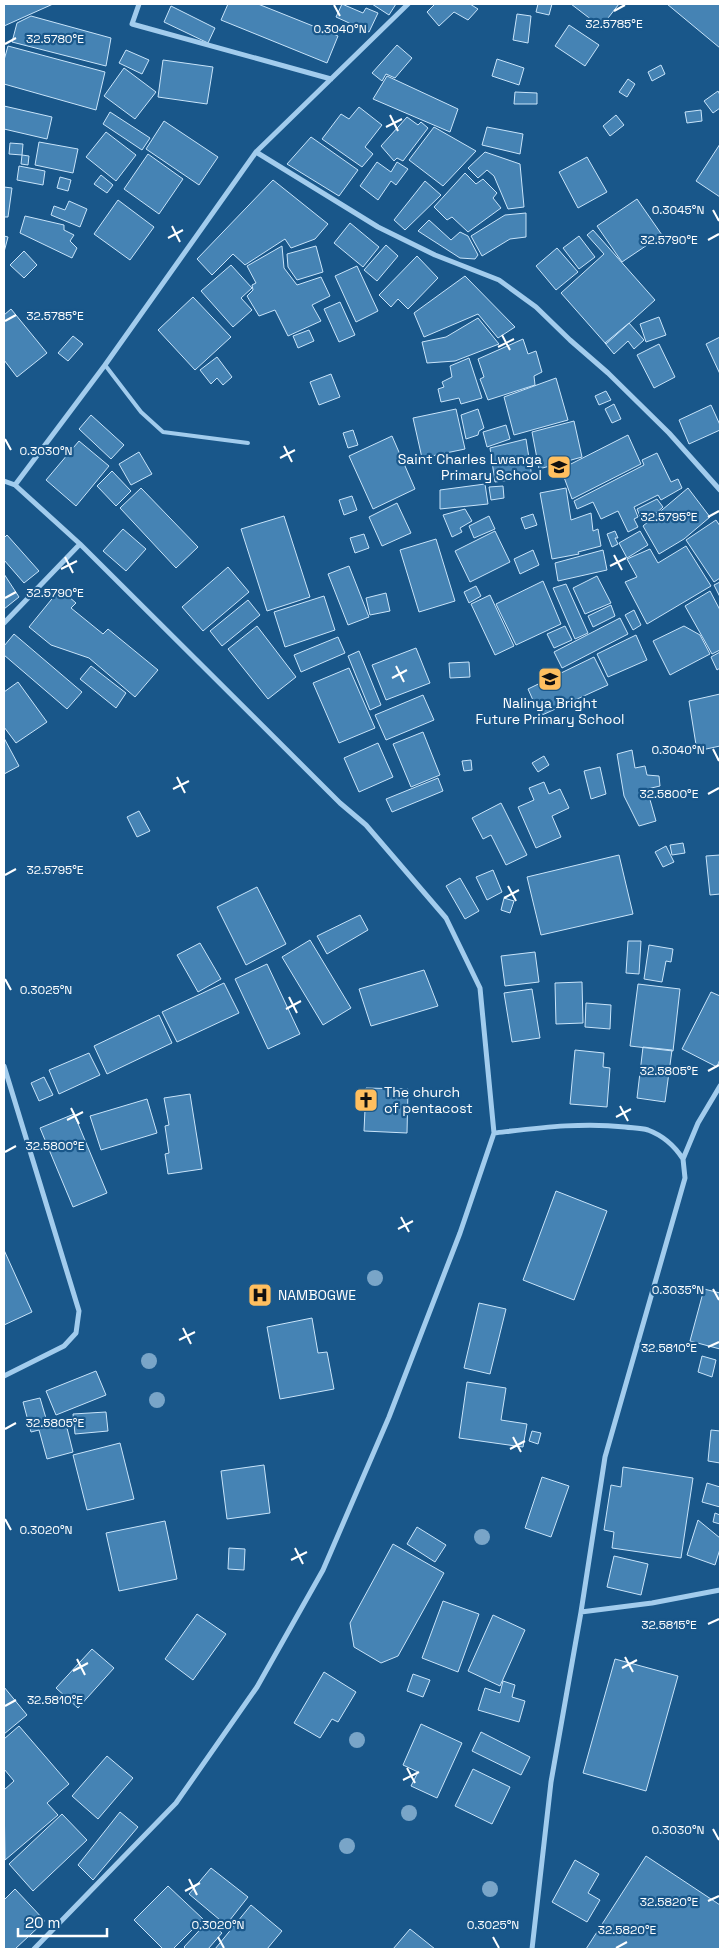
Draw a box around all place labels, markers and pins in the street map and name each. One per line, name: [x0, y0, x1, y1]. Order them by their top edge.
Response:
place label: Saint Charles Lwanga Primary School: [398, 450, 542, 484]
school or university icon: Saint Charles Lwanga Primary School: [546, 454, 572, 480]
school or university icon: Nalinya Bright Future Primary School: [537, 666, 563, 692]
place label: Nalinya Bright Future Primary School: [476, 694, 624, 728]
place label: The church of pentacost: [384, 1083, 473, 1117]
church icon: The church of pentacost: [353, 1087, 379, 1113]
hospital icon: NAMBOGWE: [247, 1282, 273, 1308]
place label: NAMBOGWE: [278, 1286, 356, 1304]

